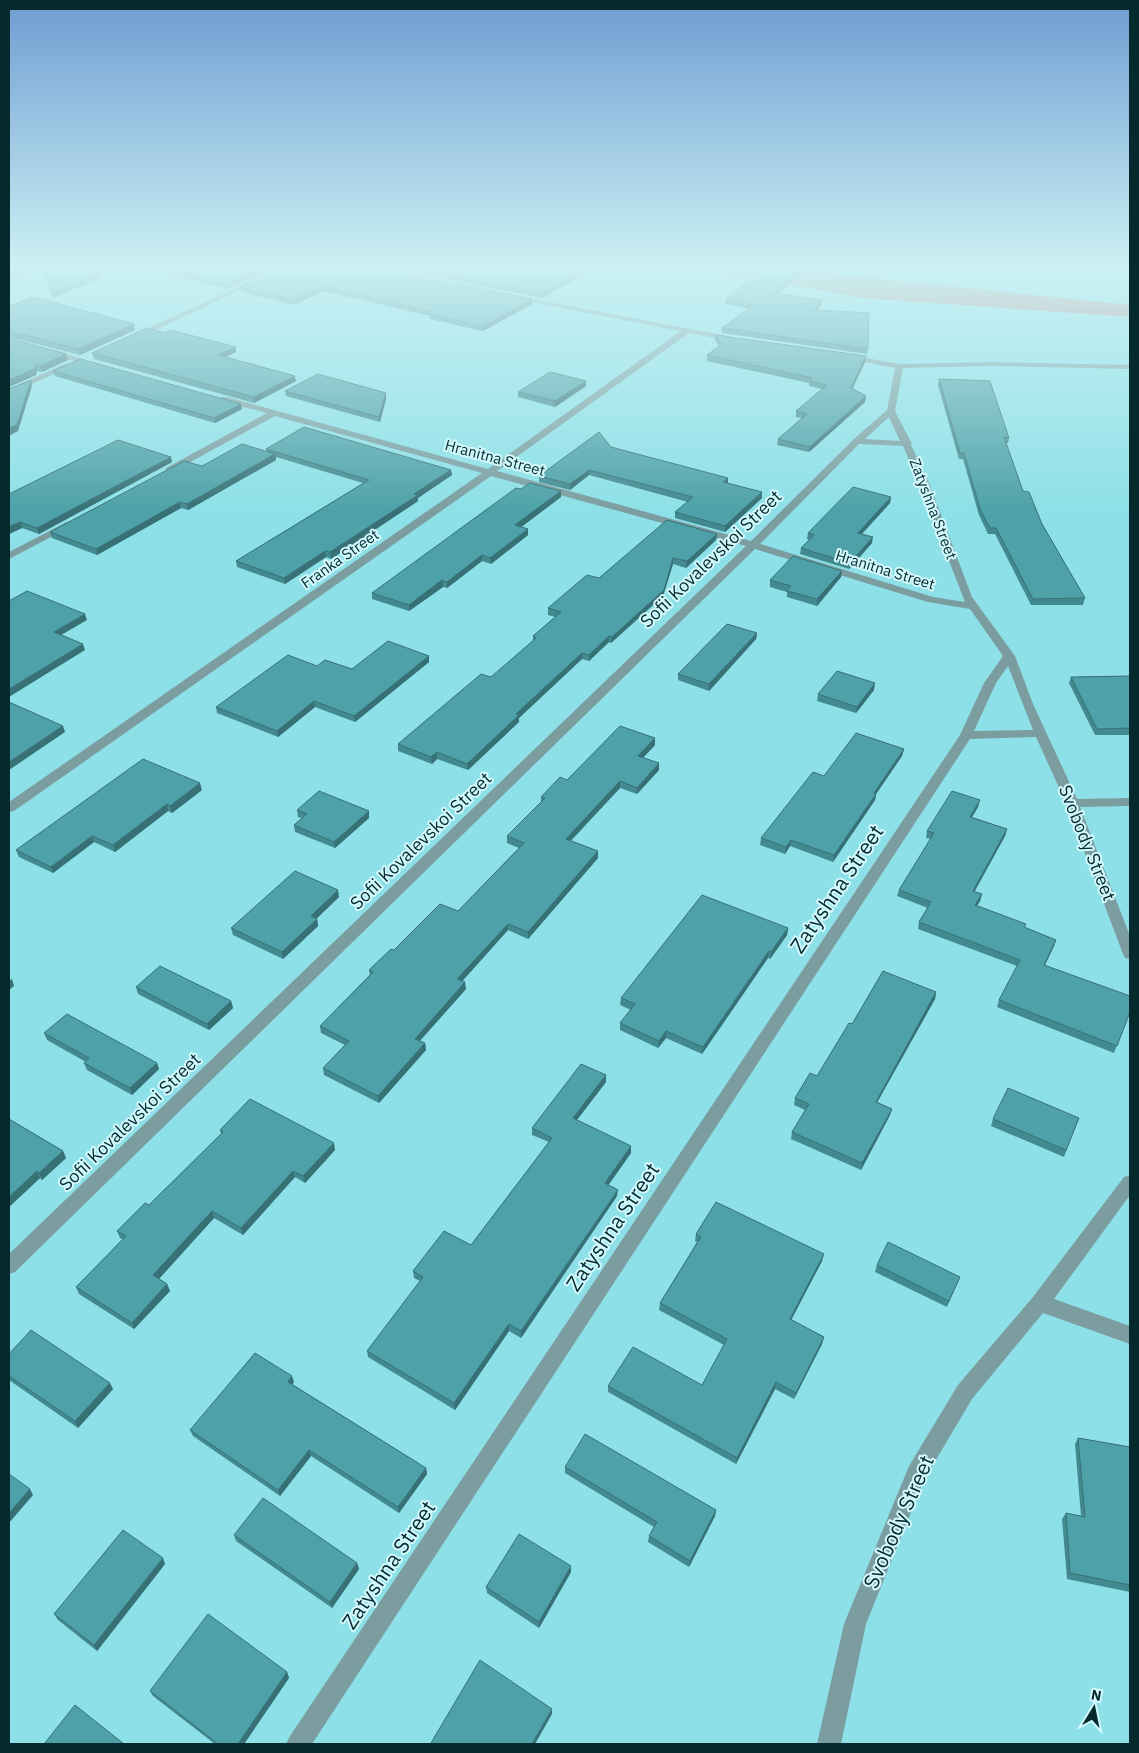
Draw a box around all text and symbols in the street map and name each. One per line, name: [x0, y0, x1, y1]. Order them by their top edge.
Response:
street label: Hranitna Street: [443, 435, 547, 480]
street label: Zatyshna Street: [906, 456, 961, 562]
street label: Sofii Kovalevskoi Street: [635, 485, 786, 632]
street label: Franka Street: [297, 525, 382, 592]
street label: Hranitna Street: [833, 545, 937, 594]
street label: Sofii Kovalevskoi Street: [345, 767, 496, 914]
street label: Svobody Street: [1054, 782, 1121, 904]
street label: Zatyshna Street: [783, 819, 889, 958]
street label: Sofii Kovalevskoi Street: [54, 1048, 205, 1195]
street label: Zatyshna Street: [559, 1157, 665, 1296]
street label: Svobody Street: [856, 1450, 940, 1593]
street label: Zatyshna Street: [335, 1495, 441, 1634]
north arrow: [1069, 1683, 1119, 1733]
text: N: [1090, 1685, 1103, 1705]

